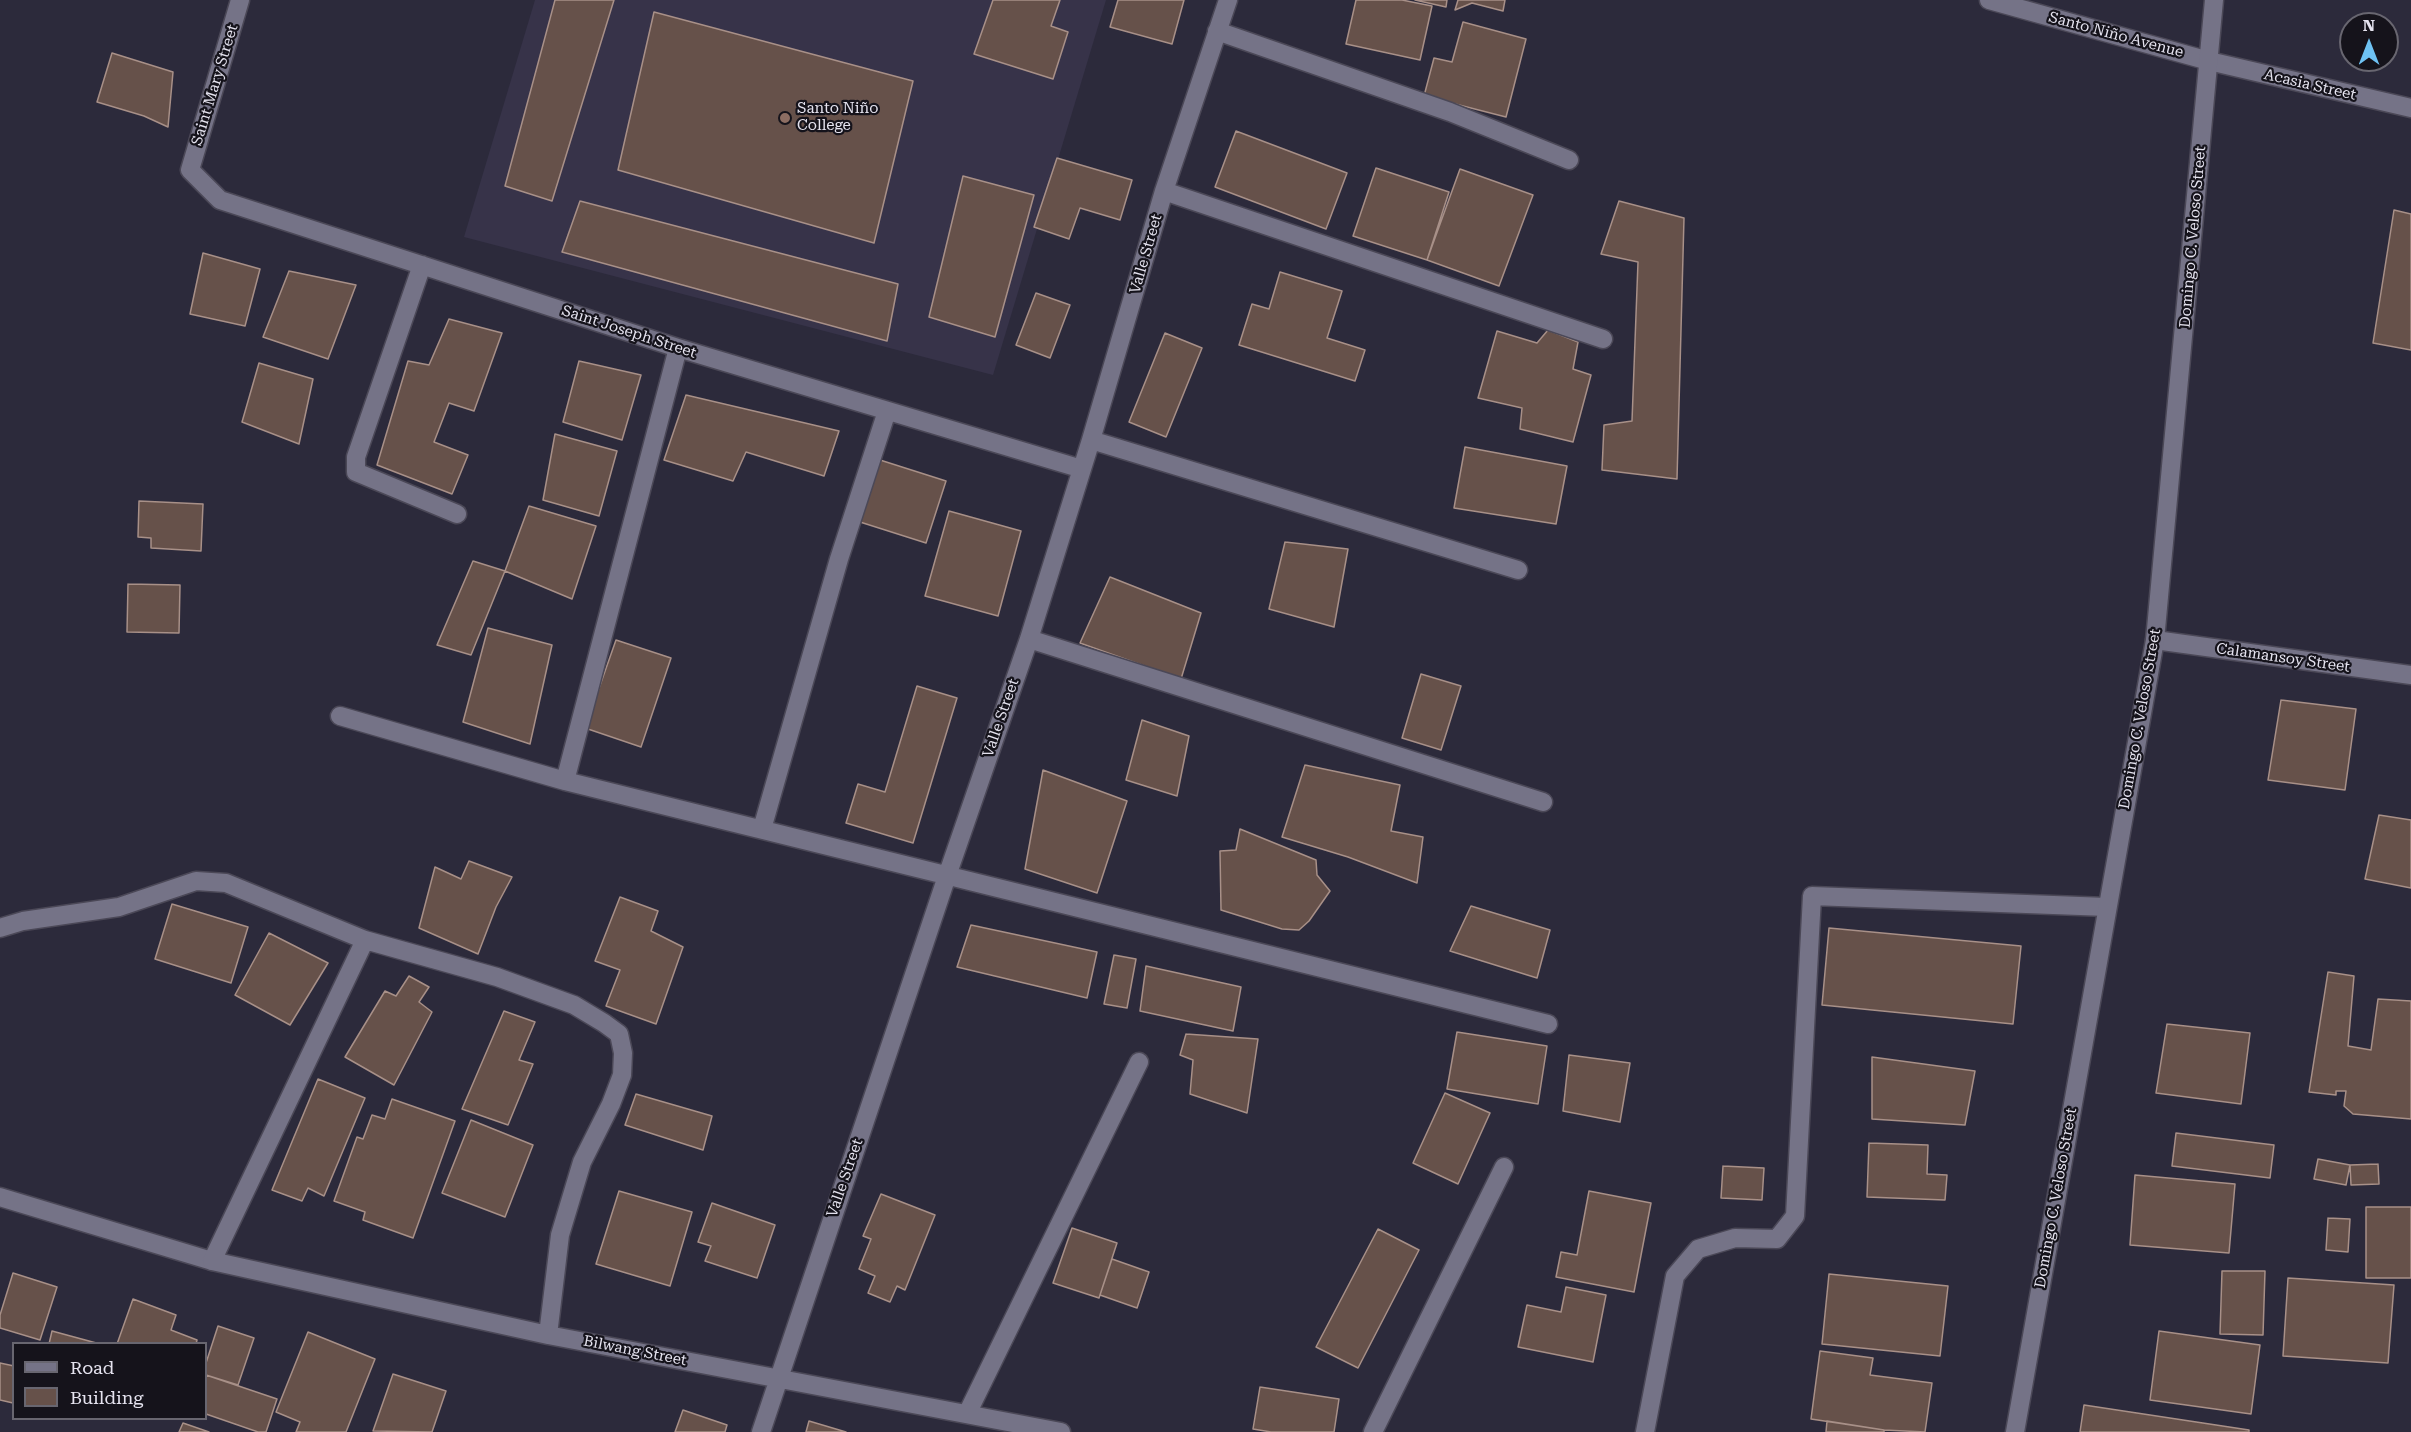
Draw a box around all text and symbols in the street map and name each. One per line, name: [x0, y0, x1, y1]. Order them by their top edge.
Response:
street label: Santo Niño Avenue: [2047, 8, 2185, 62]
north arrow: [2339, 12, 2399, 72]
text: N: [2363, 16, 2375, 35]
street label: Saint Mary Street: [188, 22, 242, 148]
street label: Acasia Street: [2262, 66, 2358, 104]
place label: Santo Niño College: [797, 100, 878, 135]
marker: Santo Niño College: [778, 111, 792, 125]
street label: Domingo C. Veloso Street: [2176, 145, 2210, 329]
street label: Valle Street: [1126, 212, 1166, 296]
street label: Saint Joseph Street: [559, 302, 699, 362]
street label: Domingo C. Veloso Street: [2115, 628, 2165, 810]
street label: Calamansoy Street: [2215, 640, 2351, 676]
street label: Valle Street: [979, 676, 1023, 760]
street label: Domingo C. Veloso Street: [2031, 1107, 2081, 1289]
street label: Valle Street: [823, 1136, 867, 1220]
street label: Bilwang Street: [582, 1332, 688, 1370]
legend: [12, 1342, 207, 1420]
text: Road: [70, 1357, 114, 1378]
text: Building: [70, 1387, 144, 1408]

